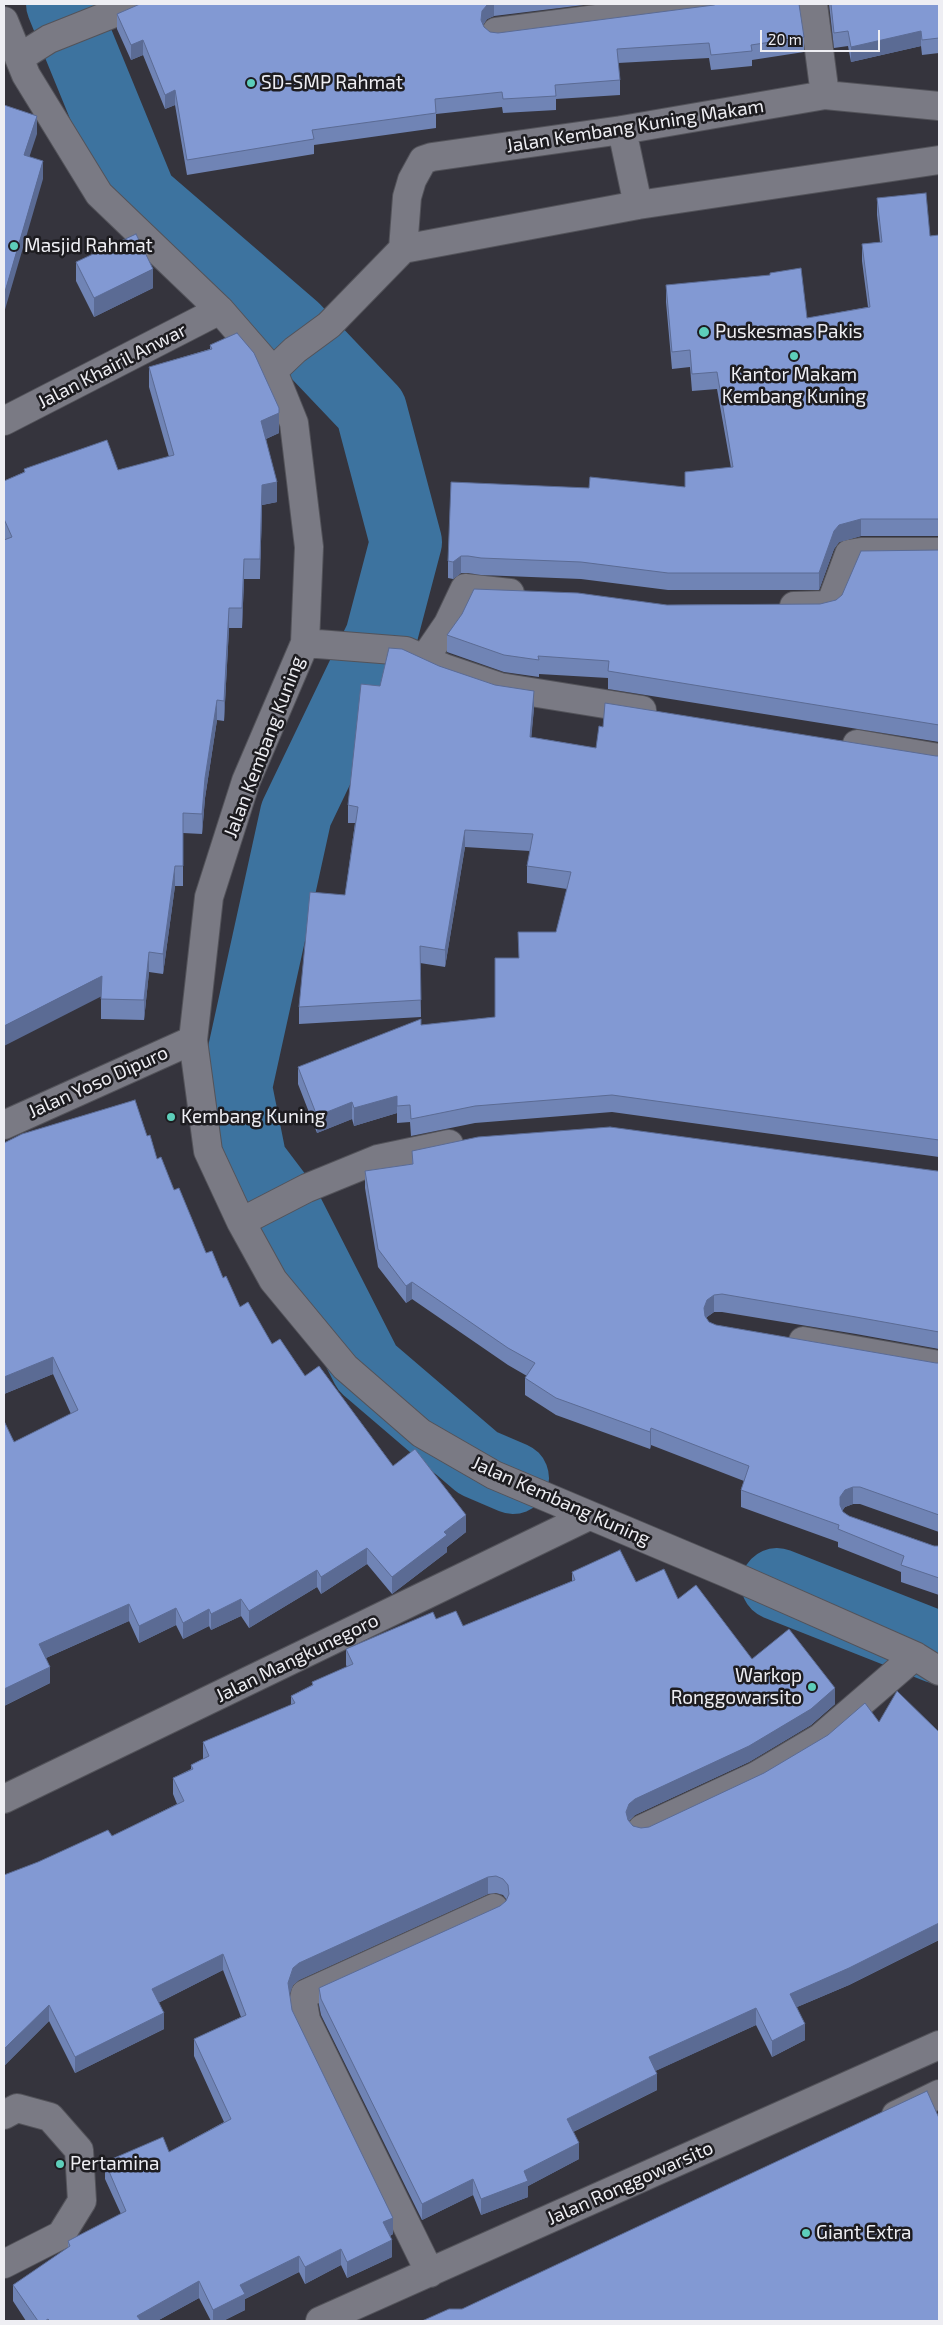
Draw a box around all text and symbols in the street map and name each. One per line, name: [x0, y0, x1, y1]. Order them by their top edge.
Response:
scale bar: [763, 20, 883, 52]
text: 20 m: [768, 30, 802, 48]
place label: SD-SMP Rahmat: [261, 72, 403, 94]
marker: SD-SMP Rahmat: [245, 77, 257, 89]
street label: Jalan Kembang Kuning Makam: [504, 94, 766, 158]
place label: Masjid Rahmat: [24, 235, 153, 257]
marker: Masjid Rahmat: [8, 240, 20, 252]
street label: Jalan Khairil Anwar: [34, 319, 190, 413]
place label: Puskesmas Pakis: [715, 321, 862, 343]
marker: Puskesmas Pakis: [697, 325, 711, 339]
marker: Kantor Makam Kembang Kuning: [788, 350, 800, 362]
place label: Kantor Makam Kembang Kuning: [722, 364, 866, 408]
street label: Jalan Kembang Kuning: [219, 653, 309, 841]
street label: Jalan Yoso Dipuro: [25, 1041, 171, 1123]
place label: Kembang Kuning: [181, 1106, 325, 1128]
marker: Kembang Kuning: [165, 1111, 177, 1123]
street label: Jalan Kembang Kuning: [468, 1451, 654, 1551]
street label: Jalan Mangkunegoro: [212, 1609, 382, 1707]
place label: Warkop Ronggowarsito: [671, 1665, 802, 1709]
marker: Warkop Ronggowarsito: [806, 1681, 818, 1693]
street label: Jalan Ronggowarsito: [543, 2136, 717, 2230]
place label: Pertamina: [70, 2153, 159, 2175]
marker: Pertamina: [54, 2158, 66, 2170]
place label: Giant Extra: [816, 2222, 912, 2244]
marker: Giant Extra: [800, 2227, 812, 2239]

